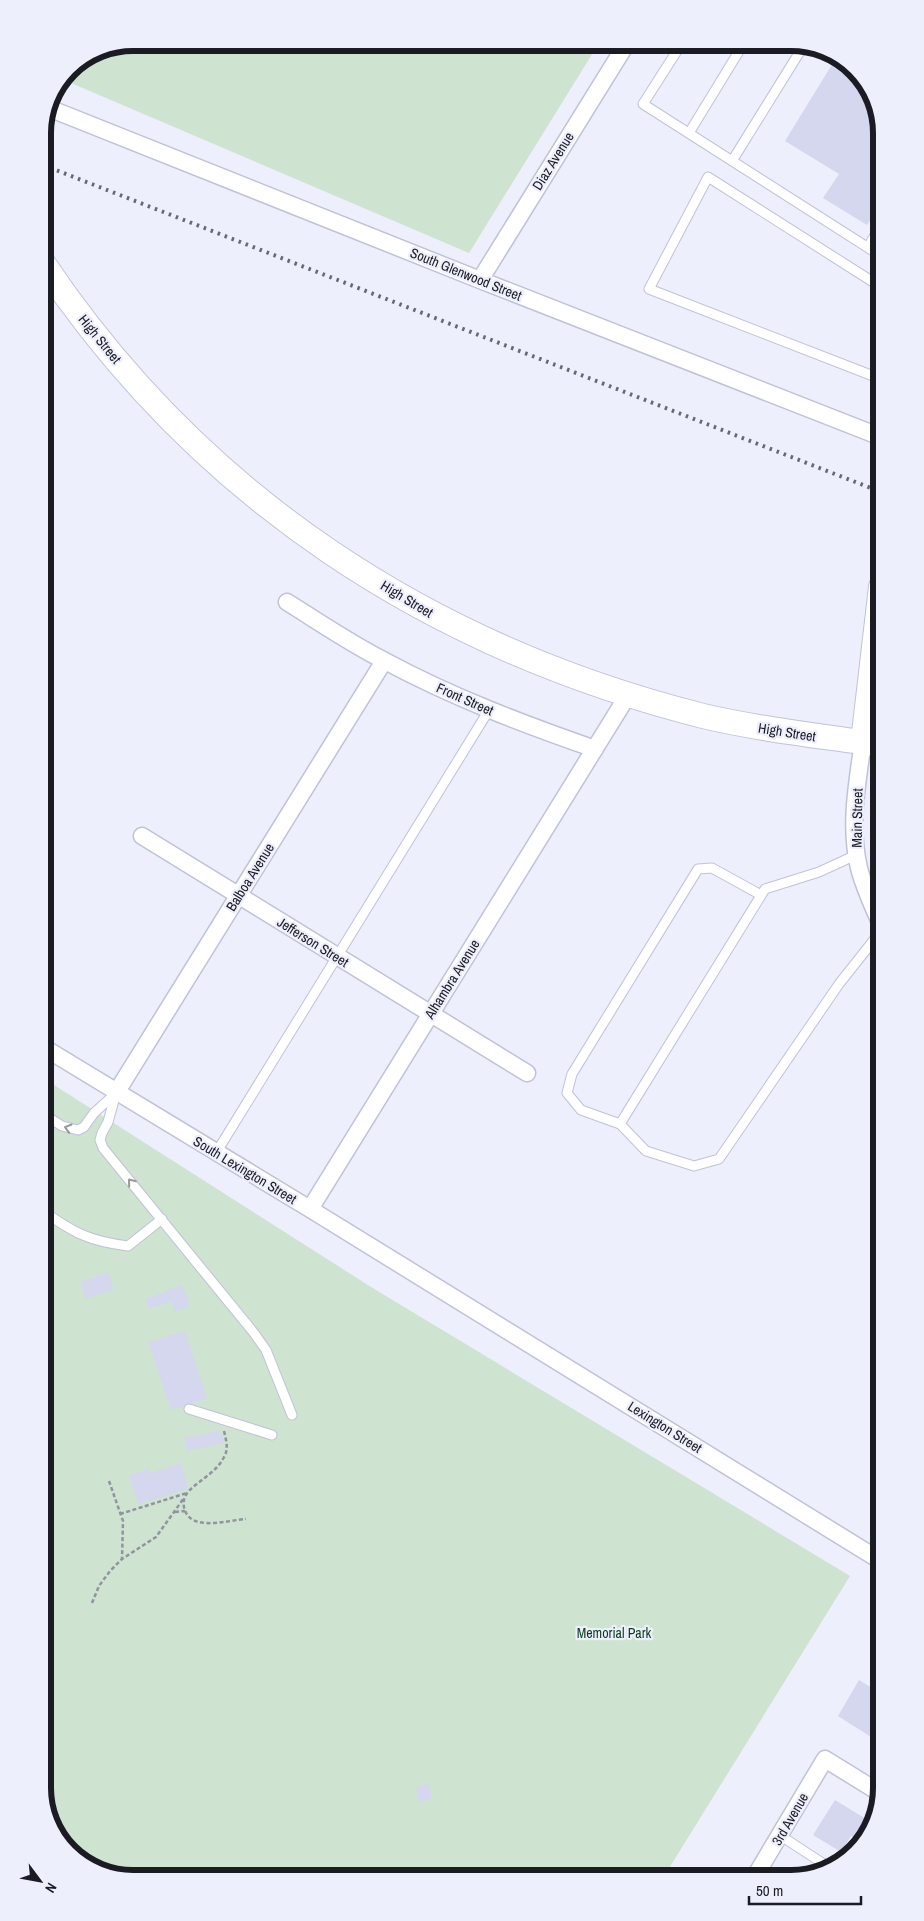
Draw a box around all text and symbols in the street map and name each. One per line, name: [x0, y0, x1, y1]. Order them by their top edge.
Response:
street label: Diaz Avenue: [528, 129, 578, 193]
street label: South Glenwood Street: [408, 243, 524, 305]
street label: High Street: [75, 311, 125, 367]
street label: High Street: [377, 576, 437, 622]
street label: Front Street: [434, 678, 496, 720]
street label: High Street: [757, 719, 817, 745]
street label: Main Street: [847, 788, 867, 848]
street label: Balboa Avenue: [222, 840, 278, 914]
street label: Jefferson Street: [274, 913, 352, 971]
street label: Alhambra Avenue: [420, 936, 484, 1023]
one-way arrow: [64, 1123, 73, 1133]
street label: South Lexington Street: [190, 1132, 300, 1208]
one-way arrow: [127, 1178, 136, 1187]
street label: Lexington Street: [625, 1397, 705, 1457]
park label: Memorial Park: [577, 1624, 652, 1642]
street label: 3rd Avenue: [768, 1789, 812, 1849]
north arrow: [15, 1856, 65, 1906]
scale bar: [749, 1874, 862, 1906]
text: N: [41, 1880, 61, 1896]
text: 50 m: [756, 1880, 783, 1901]

